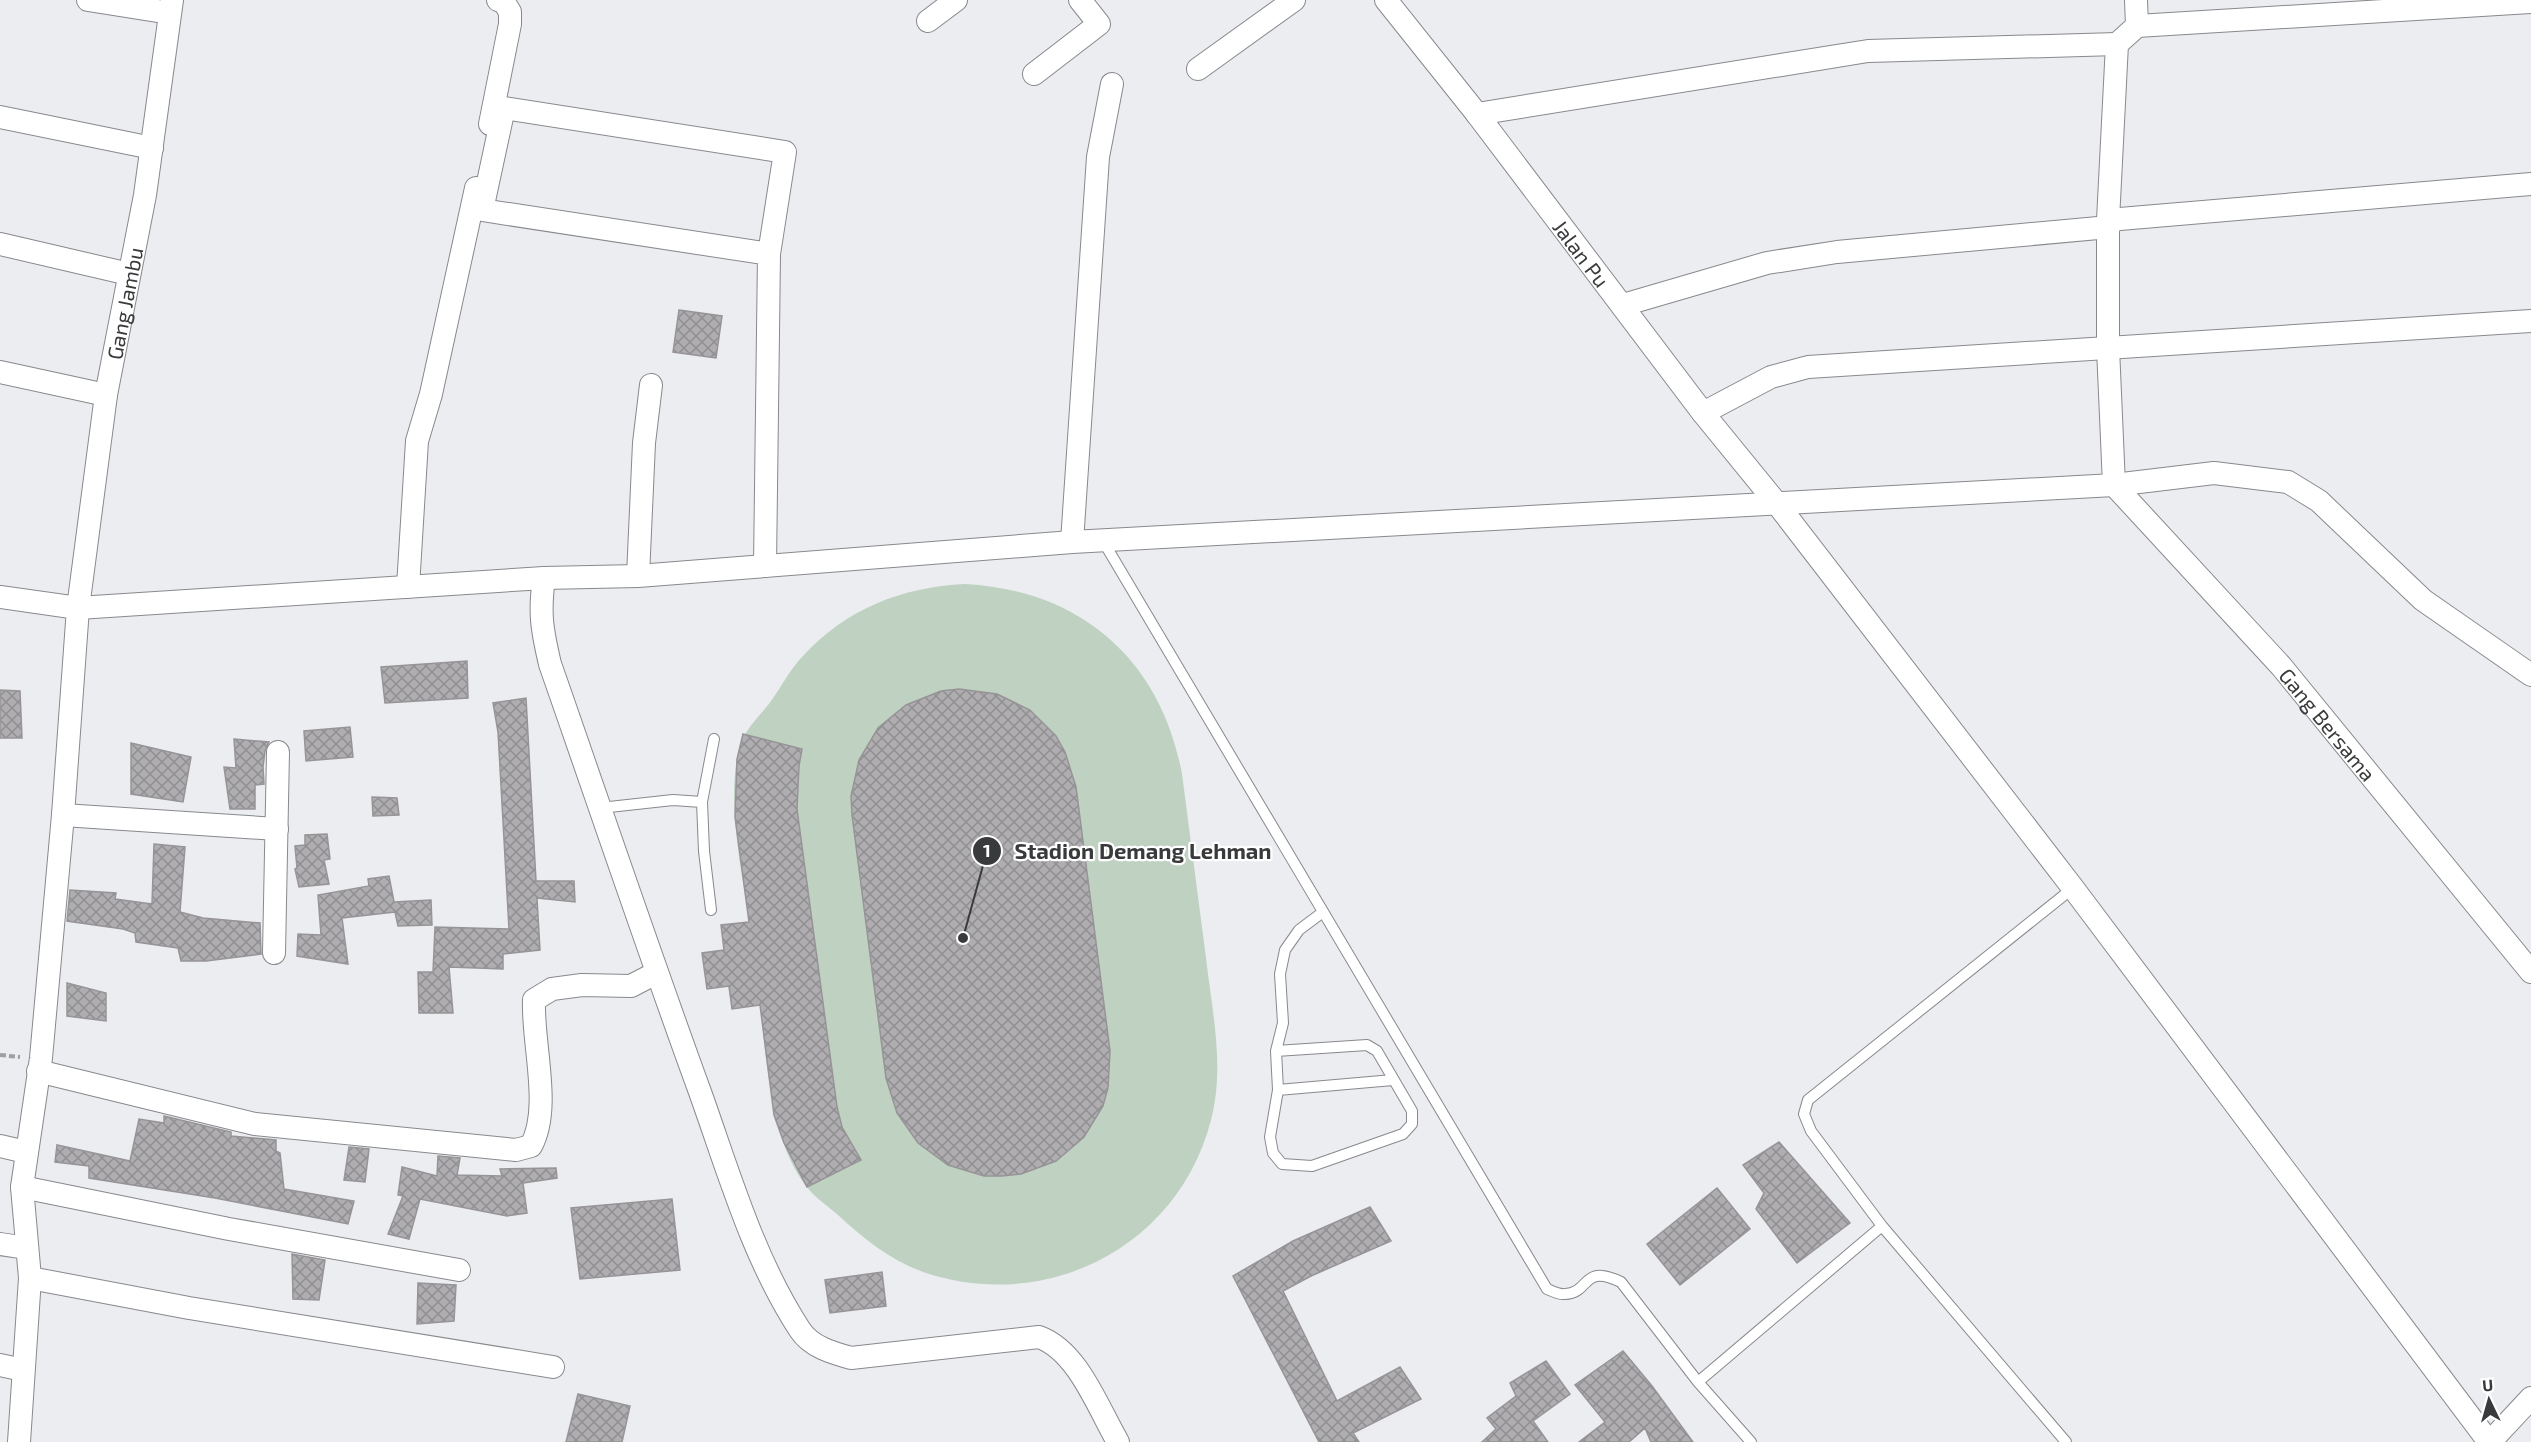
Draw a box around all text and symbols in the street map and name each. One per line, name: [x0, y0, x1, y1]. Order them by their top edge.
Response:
street label: Jalan Pu: [1549, 214, 1615, 291]
street label: Gang Jambu: [101, 245, 147, 362]
street label: Gang Bersama: [2275, 662, 2382, 785]
callout: Stadion Demang Lehman: [972, 831, 1284, 871]
text: Stadion Demang Lehman: [1014, 837, 1272, 863]
text: 1: [983, 839, 991, 861]
north arrow: [2459, 1370, 2519, 1430]
text: U: [2481, 1375, 2494, 1395]

